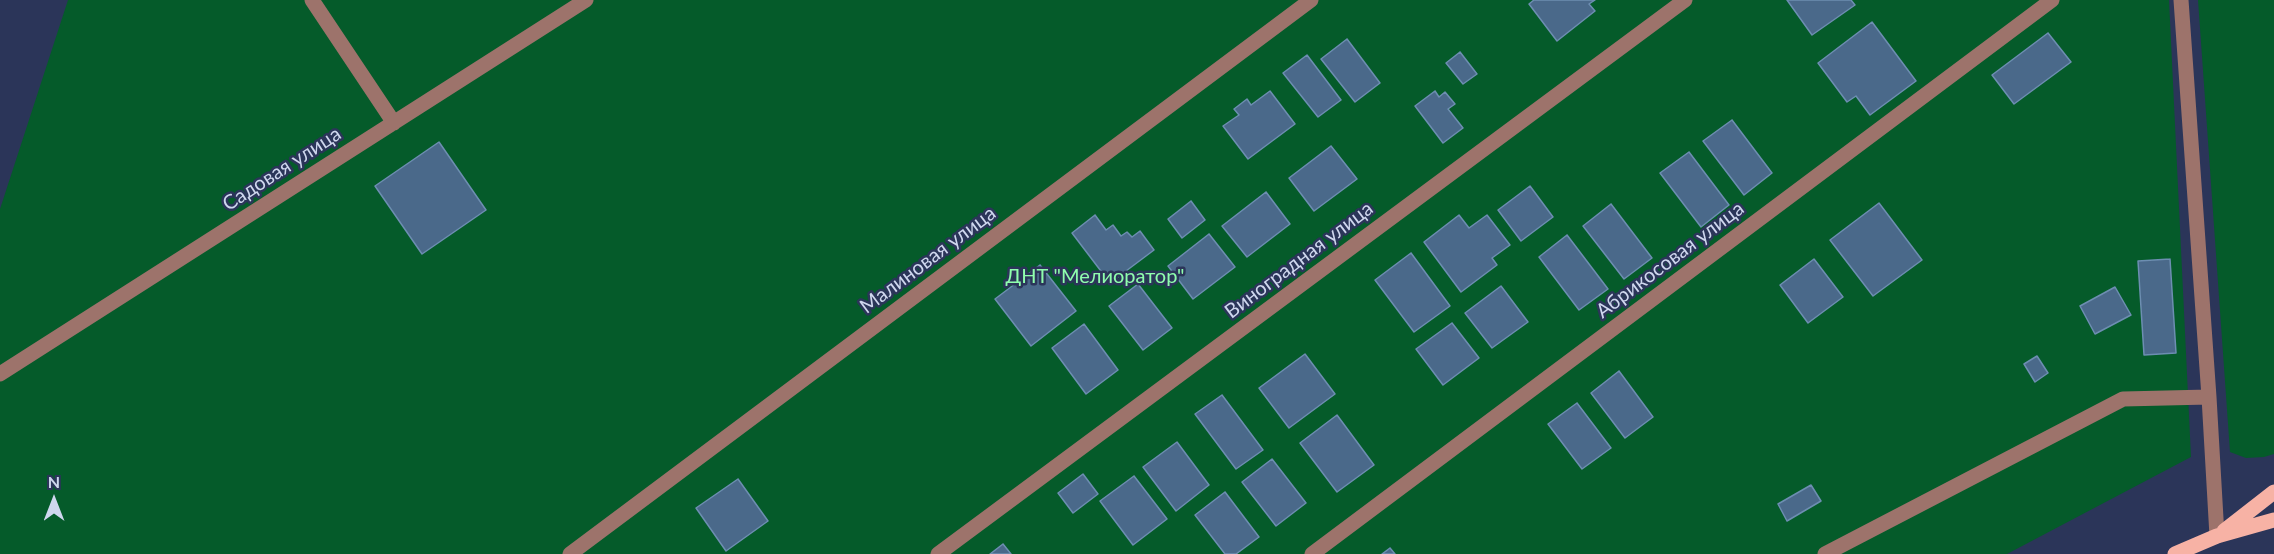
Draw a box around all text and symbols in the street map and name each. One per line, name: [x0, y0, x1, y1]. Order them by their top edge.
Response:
street label: Садовая улица: [218, 122, 346, 216]
street label: Виноградная улица: [1220, 196, 1378, 324]
street label: Абрикосовая улица: [1591, 197, 1749, 323]
street label: Малиновая улица: [855, 201, 1001, 319]
park label: ДНТ "Мелиоратор": [1006, 265, 1184, 289]
north arrow: [24, 470, 84, 530]
text: N: [48, 472, 60, 491]

